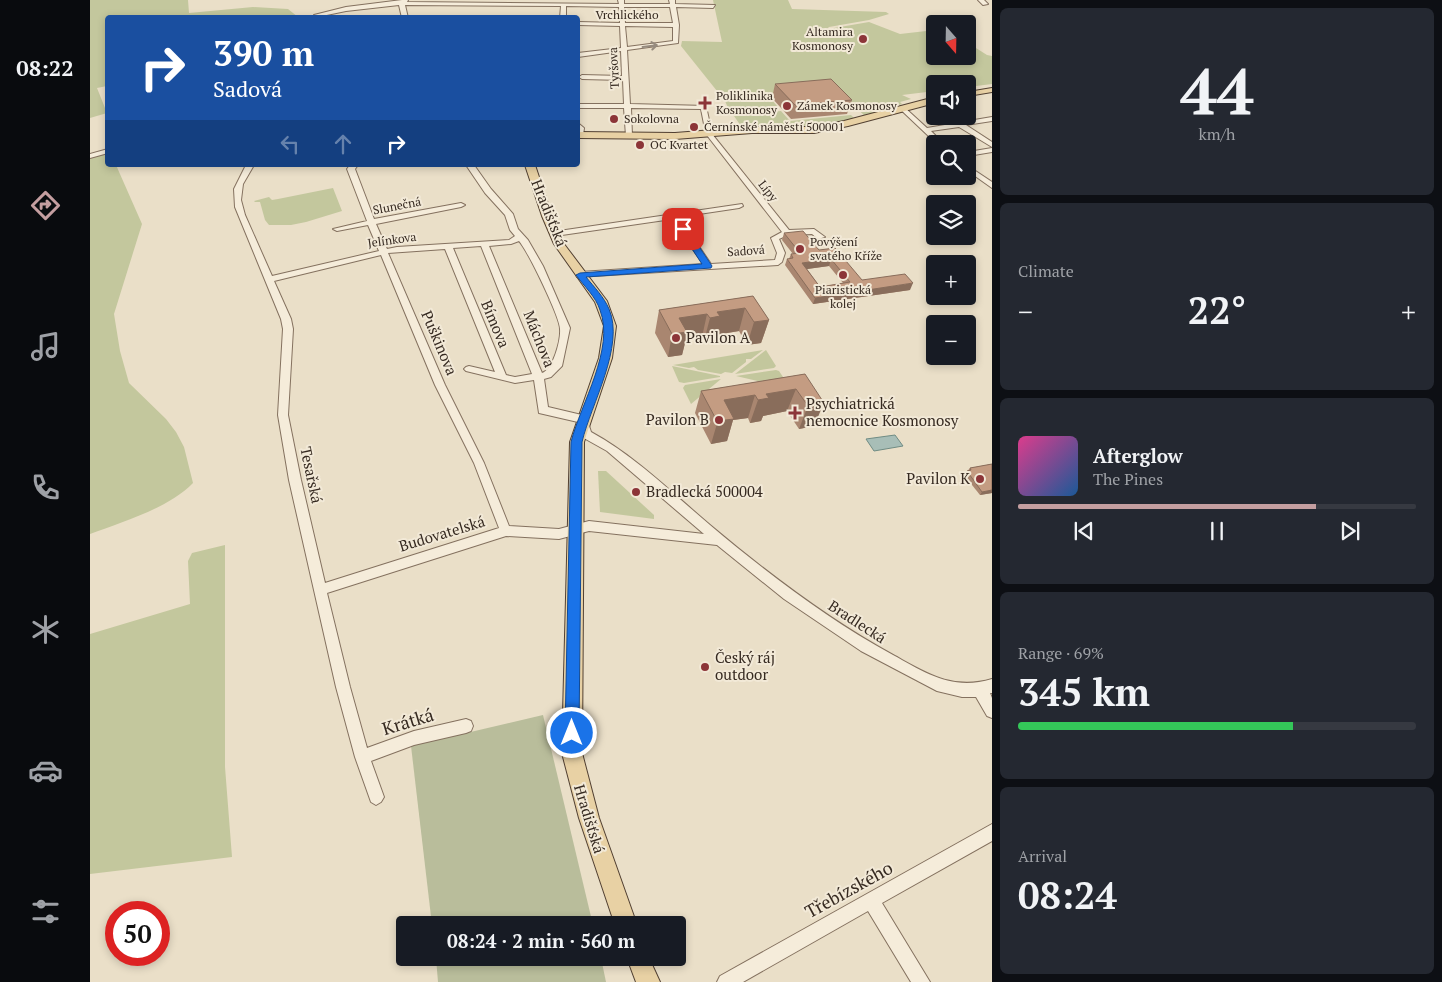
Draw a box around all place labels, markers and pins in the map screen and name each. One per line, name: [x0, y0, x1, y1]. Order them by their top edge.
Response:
place label: Altamira Kosmonosy: [792, 24, 854, 53]
marker: Altamira Kosmonosy: [857, 33, 869, 45]
place label: Poliklinika Kosmonosy: [716, 88, 778, 117]
marker: Poliklinika Kosmonosy: [698, 96, 712, 110]
place label: Zámek Kosmonosy: [797, 98, 898, 113]
marker: Zámek Kosmonosy: [781, 100, 793, 112]
place label: Sokolovna: [624, 111, 679, 126]
marker: Sokolovna: [608, 113, 620, 125]
place label: Černínské náměstí 500001: [704, 119, 844, 134]
marker: Černínské náměstí 500001: [688, 121, 700, 133]
place label: OC Kvartet: [650, 137, 709, 152]
marker: OC Kvartet: [634, 139, 646, 151]
pin: [662, 208, 704, 250]
place label: Povýšení svatého Kříže: [810, 234, 882, 263]
marker: Povýšení svatého Kříže: [794, 243, 806, 255]
marker: Piaristická kolej: [837, 269, 849, 281]
place label: Piaristická kolej: [815, 282, 871, 311]
place label: Pavilon A: [686, 327, 751, 347]
marker: Pavilon A: [670, 332, 682, 344]
place label: Psychiatrická nemocnice Kosmonosy: [806, 393, 959, 430]
marker: Psychiatrická nemocnice Kosmonosy: [788, 406, 802, 420]
place label: Pavilon B: [646, 409, 709, 429]
marker: Pavilon B: [713, 414, 725, 426]
place label: Pavilon K: [906, 468, 970, 488]
marker: Pavilon K: [974, 473, 986, 485]
place label: Bradlecká 500004: [646, 481, 763, 501]
marker: Bradlecká 500004: [630, 486, 642, 498]
place label: Český ráj outdoor: [715, 647, 775, 684]
marker: Český ráj outdoor: [699, 661, 711, 673]

